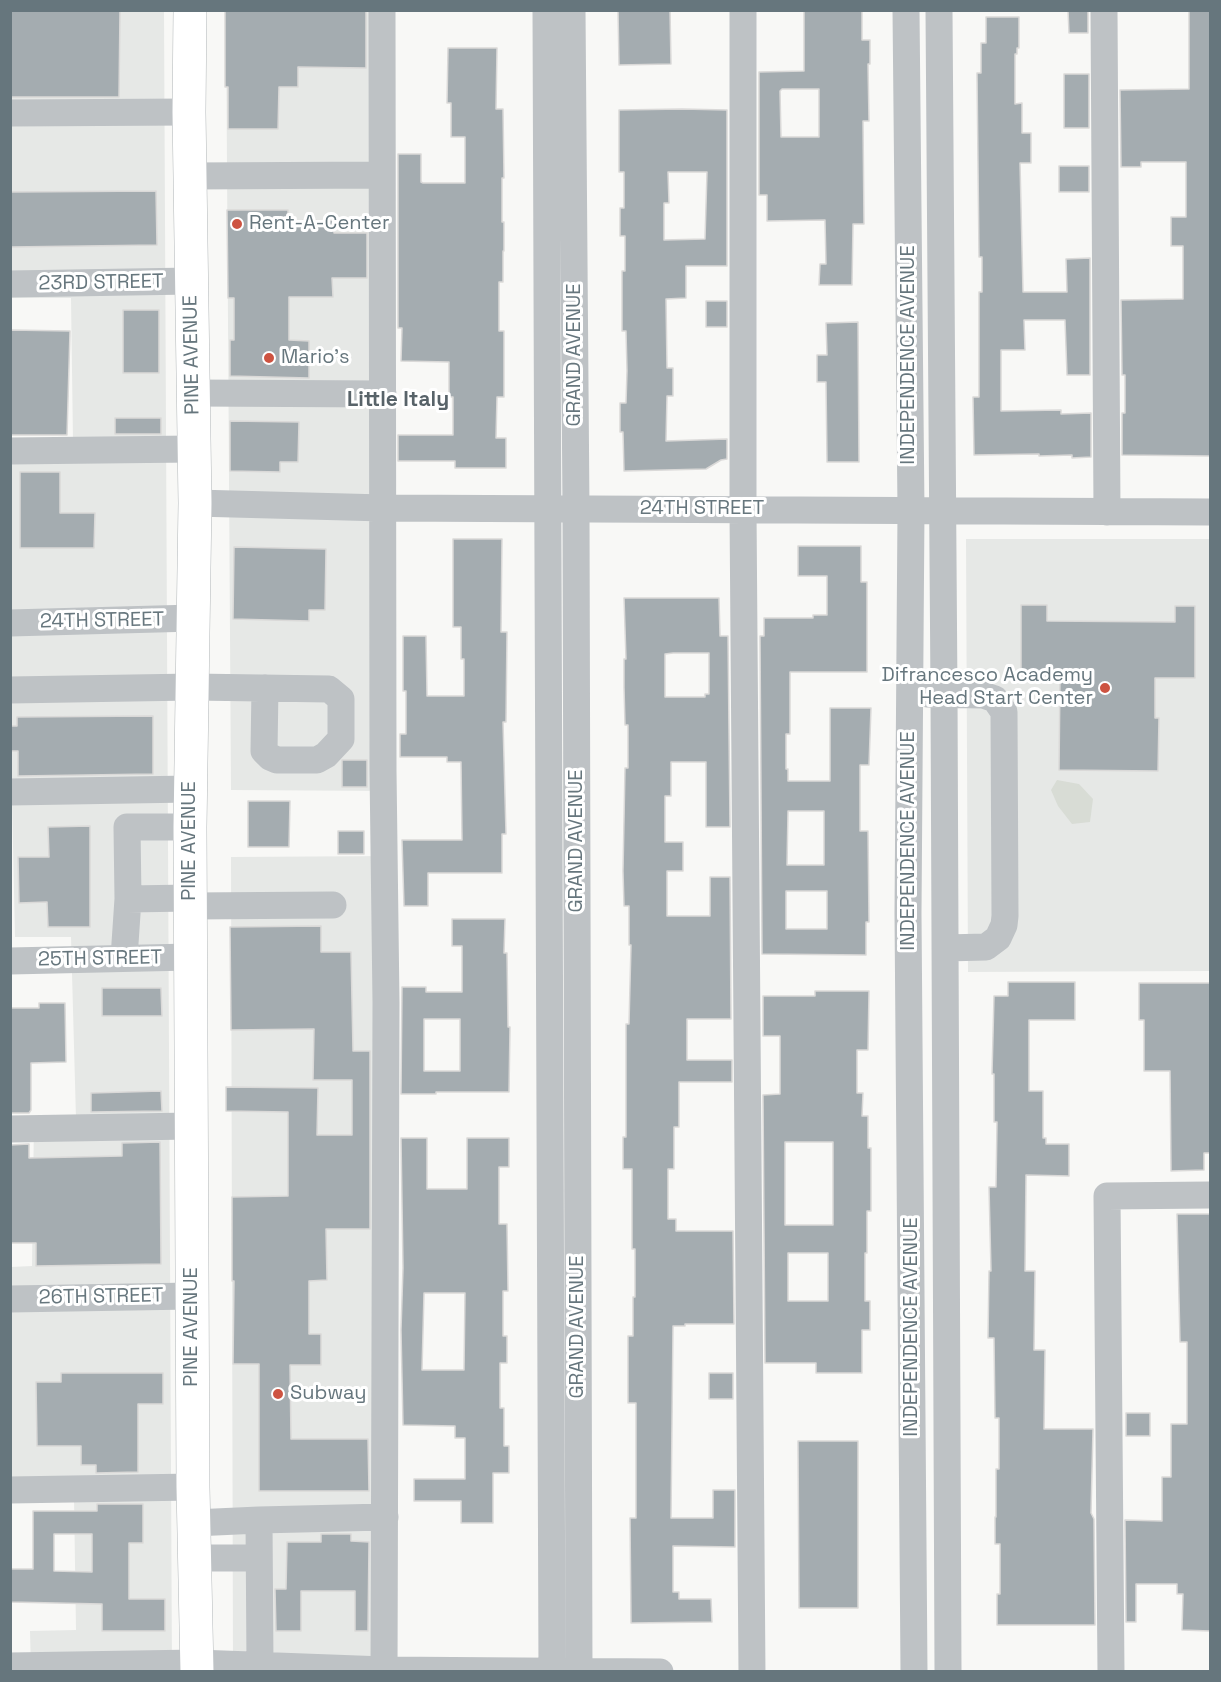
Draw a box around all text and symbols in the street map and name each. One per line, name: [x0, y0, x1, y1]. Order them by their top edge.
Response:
place label: Rent-A-Center: [249, 212, 389, 236]
marker: Rent-A-Center: [230, 217, 244, 231]
street label: INDEPENDENCE AVENUE: [897, 245, 921, 465]
street label: 23RD STREET: [38, 270, 164, 296]
street label: GRAND AVENUE: [563, 283, 587, 427]
street label: PINE AVENUE: [179, 295, 205, 415]
place label: Mario's: [281, 346, 349, 370]
marker: Mario's: [262, 351, 276, 365]
district label: Little Italy: [347, 387, 449, 413]
street label: 24TH STREET: [640, 497, 764, 521]
street label: 24TH STREET: [40, 608, 164, 634]
place label: Difrancesco Academy Head Start Center: [881, 664, 1093, 711]
marker: Difrancesco Academy Head Start Center: [1098, 681, 1112, 695]
street label: INDEPENDENCE AVENUE: [897, 731, 921, 951]
street label: GRAND AVENUE: [565, 769, 589, 913]
street label: PINE AVENUE: [178, 781, 202, 901]
street label: 25TH STREET: [38, 946, 162, 972]
street label: INDEPENDENCE AVENUE: [900, 1217, 924, 1437]
street label: GRAND AVENUE: [566, 1255, 590, 1399]
street label: PINE AVENUE: [180, 1267, 204, 1387]
street label: 26TH STREET: [38, 1284, 164, 1310]
place label: Subway: [290, 1382, 367, 1406]
marker: Subway: [271, 1387, 285, 1401]

